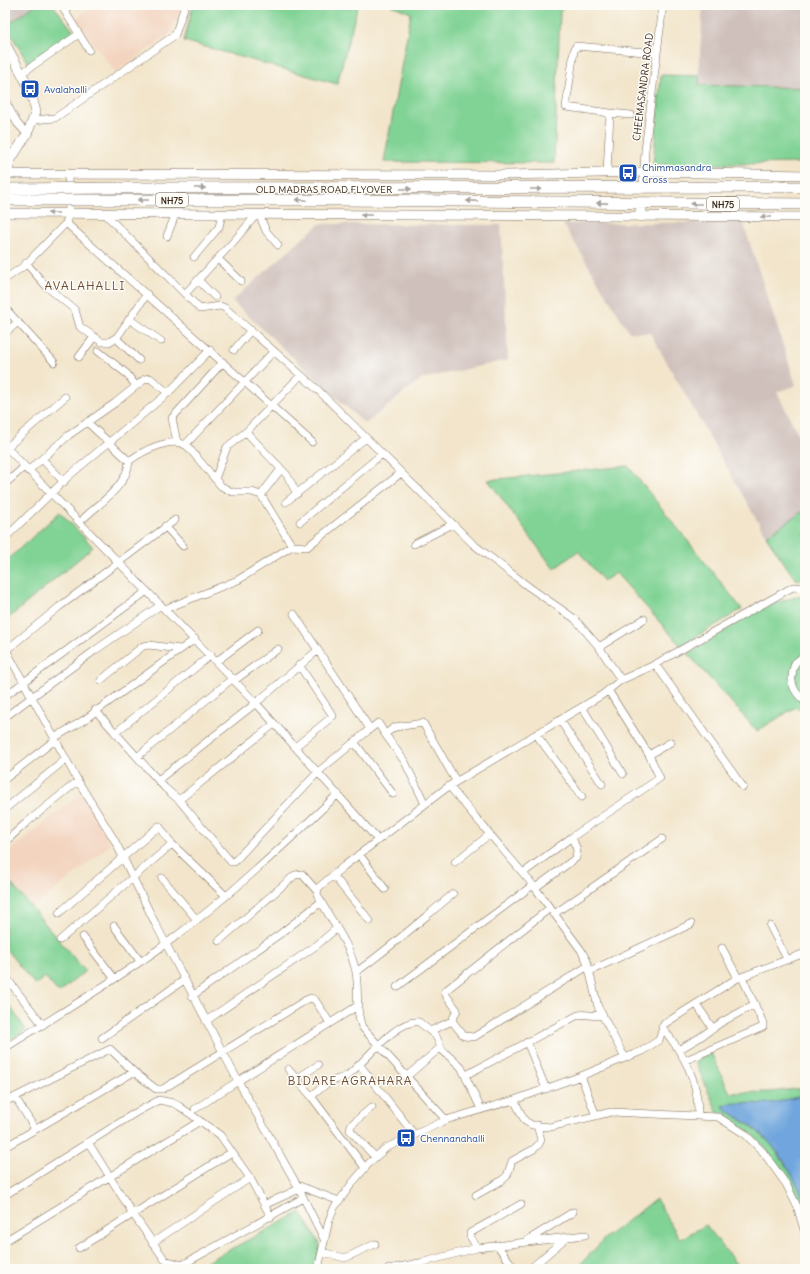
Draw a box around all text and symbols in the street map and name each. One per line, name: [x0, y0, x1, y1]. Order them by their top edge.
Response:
street label: CHEEMASANDRA ROAD: [630, 32, 656, 142]
bus stop icon: Avalahalli: [19, 78, 41, 100]
place label: Avalahalli: [44, 83, 87, 96]
place label: Chimmasandra Cross: [642, 161, 712, 186]
bus stop icon: Chimmasandra Cross: [617, 162, 639, 184]
street label: OLD MADRAS ROAD FLYOVER: [256, 183, 393, 196]
one-way arrow: [194, 185, 207, 191]
one-way arrow: [400, 186, 413, 192]
one-way arrow: [530, 186, 543, 192]
road number: NH75: [156, 193, 188, 207]
one-way arrow: [136, 197, 149, 203]
one-way arrow: [294, 197, 307, 203]
road number: NH75: [707, 197, 739, 211]
one-way arrow: [465, 198, 478, 204]
one-way arrow: [596, 200, 608, 207]
one-way arrow: [689, 201, 702, 207]
one-way arrow: [46, 210, 59, 216]
one-way arrow: [359, 212, 372, 218]
one-way arrow: [759, 214, 772, 220]
district label: AVALAHALLI: [44, 278, 126, 293]
district label: BIDARE AGRAHARA: [287, 1073, 413, 1088]
bus stop icon: Chennanahalli: [395, 1127, 417, 1149]
place label: Chennanahalli: [420, 1132, 485, 1145]

